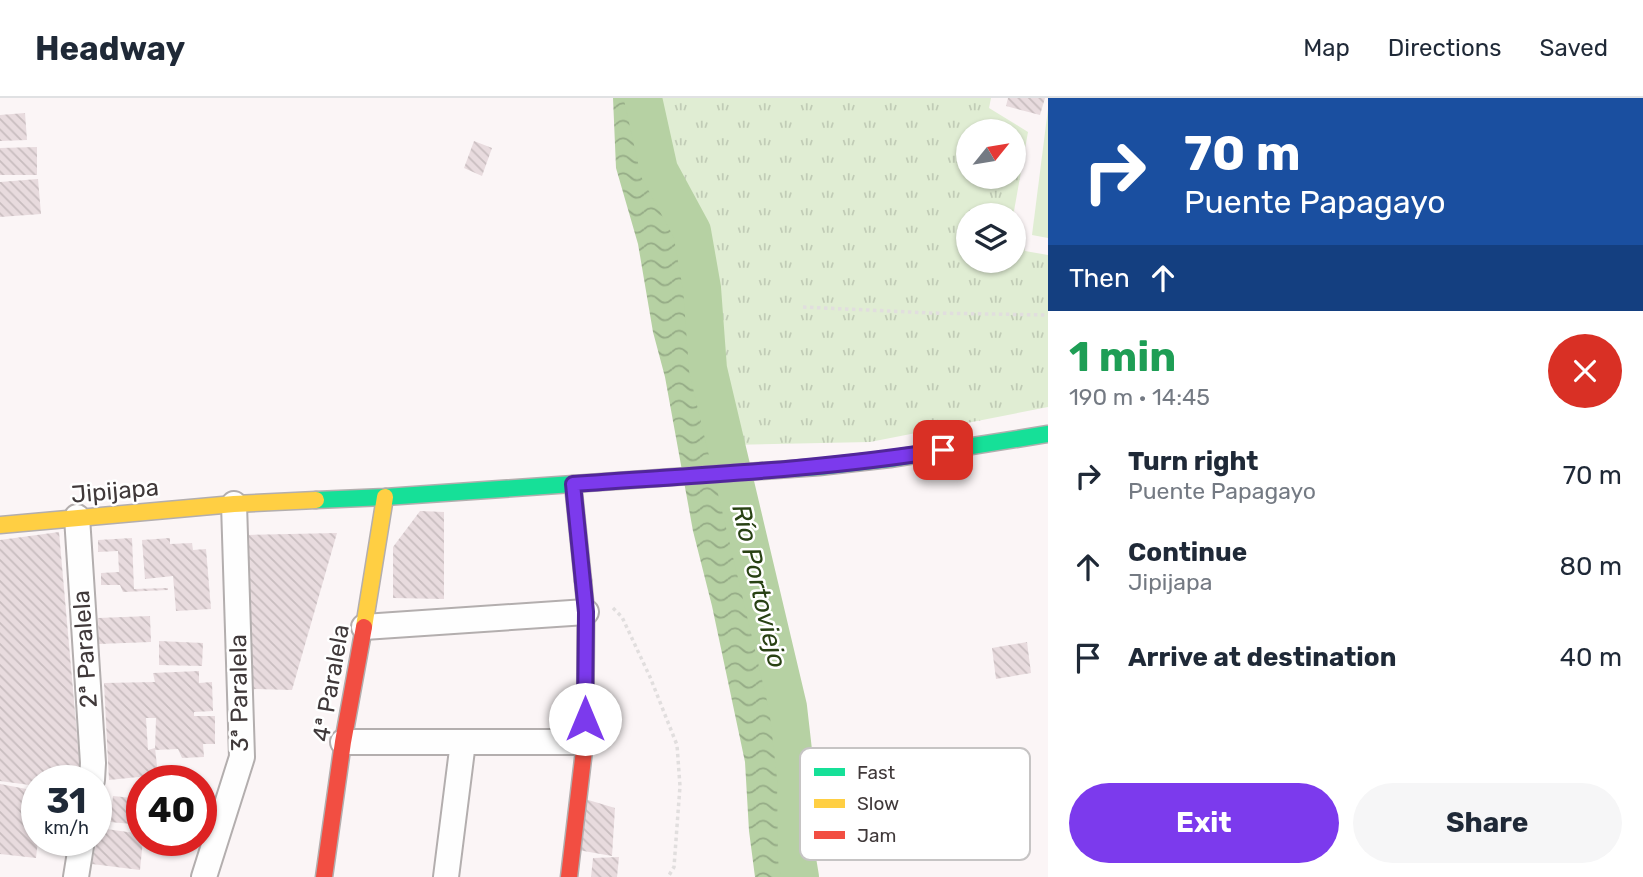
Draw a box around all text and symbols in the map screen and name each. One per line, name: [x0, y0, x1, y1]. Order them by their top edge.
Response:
text: Headway: [35, 29, 185, 68]
text: Map: [1303, 34, 1350, 62]
text: Directions: [1388, 34, 1501, 62]
text: Saved: [1539, 34, 1608, 62]
north arrow: [956, 119, 1026, 189]
map controls: [956, 119, 1026, 273]
text: 70 m: [1184, 124, 1301, 182]
icon: right: [1069, 126, 1160, 217]
text: Puente Papagayo: [1184, 183, 1446, 221]
button: layers: [956, 203, 1026, 273]
icon: ahead: [1144, 259, 1182, 297]
text: Then: [1069, 263, 1130, 294]
text: 1 min: [1069, 332, 1176, 382]
button: close: [1548, 334, 1622, 408]
text: 190 m · 14:45: [1069, 383, 1210, 411]
pin: [913, 420, 973, 480]
icon: arrive: [924, 431, 962, 469]
text: Turn right: [1128, 446, 1258, 477]
icon: right: [1069, 457, 1107, 495]
text: 70 m: [1563, 460, 1622, 491]
street label: Jipijapa: [70, 473, 160, 509]
text: Puente Papagayo: [1128, 477, 1316, 505]
water label: Río Portoviejo: [725, 501, 793, 671]
text: Continue: [1128, 537, 1247, 568]
icon: ahead: [1069, 548, 1107, 586]
text: 80 m: [1559, 551, 1622, 582]
text: Jipijapa: [1128, 568, 1212, 596]
street label: 2ª Paralela: [67, 589, 103, 709]
street label: 4ª Paralela: [307, 622, 355, 744]
street label: 3ª Paralela: [224, 634, 254, 752]
icon: arrive: [1069, 639, 1107, 677]
text: Arrive at destination: [1128, 642, 1396, 673]
text: 40 m: [1560, 642, 1622, 673]
position arrow: [548, 682, 622, 756]
legend: [800, 748, 1030, 860]
text: Fast: [857, 761, 896, 784]
speed limit sign: 40: [126, 765, 217, 856]
text: 31: [47, 780, 86, 822]
button: Exit: [1069, 783, 1339, 863]
button: Share: [1353, 783, 1622, 863]
text: Slow: [857, 792, 899, 815]
text: km/h: [44, 817, 89, 839]
text: Jam: [857, 824, 896, 847]

